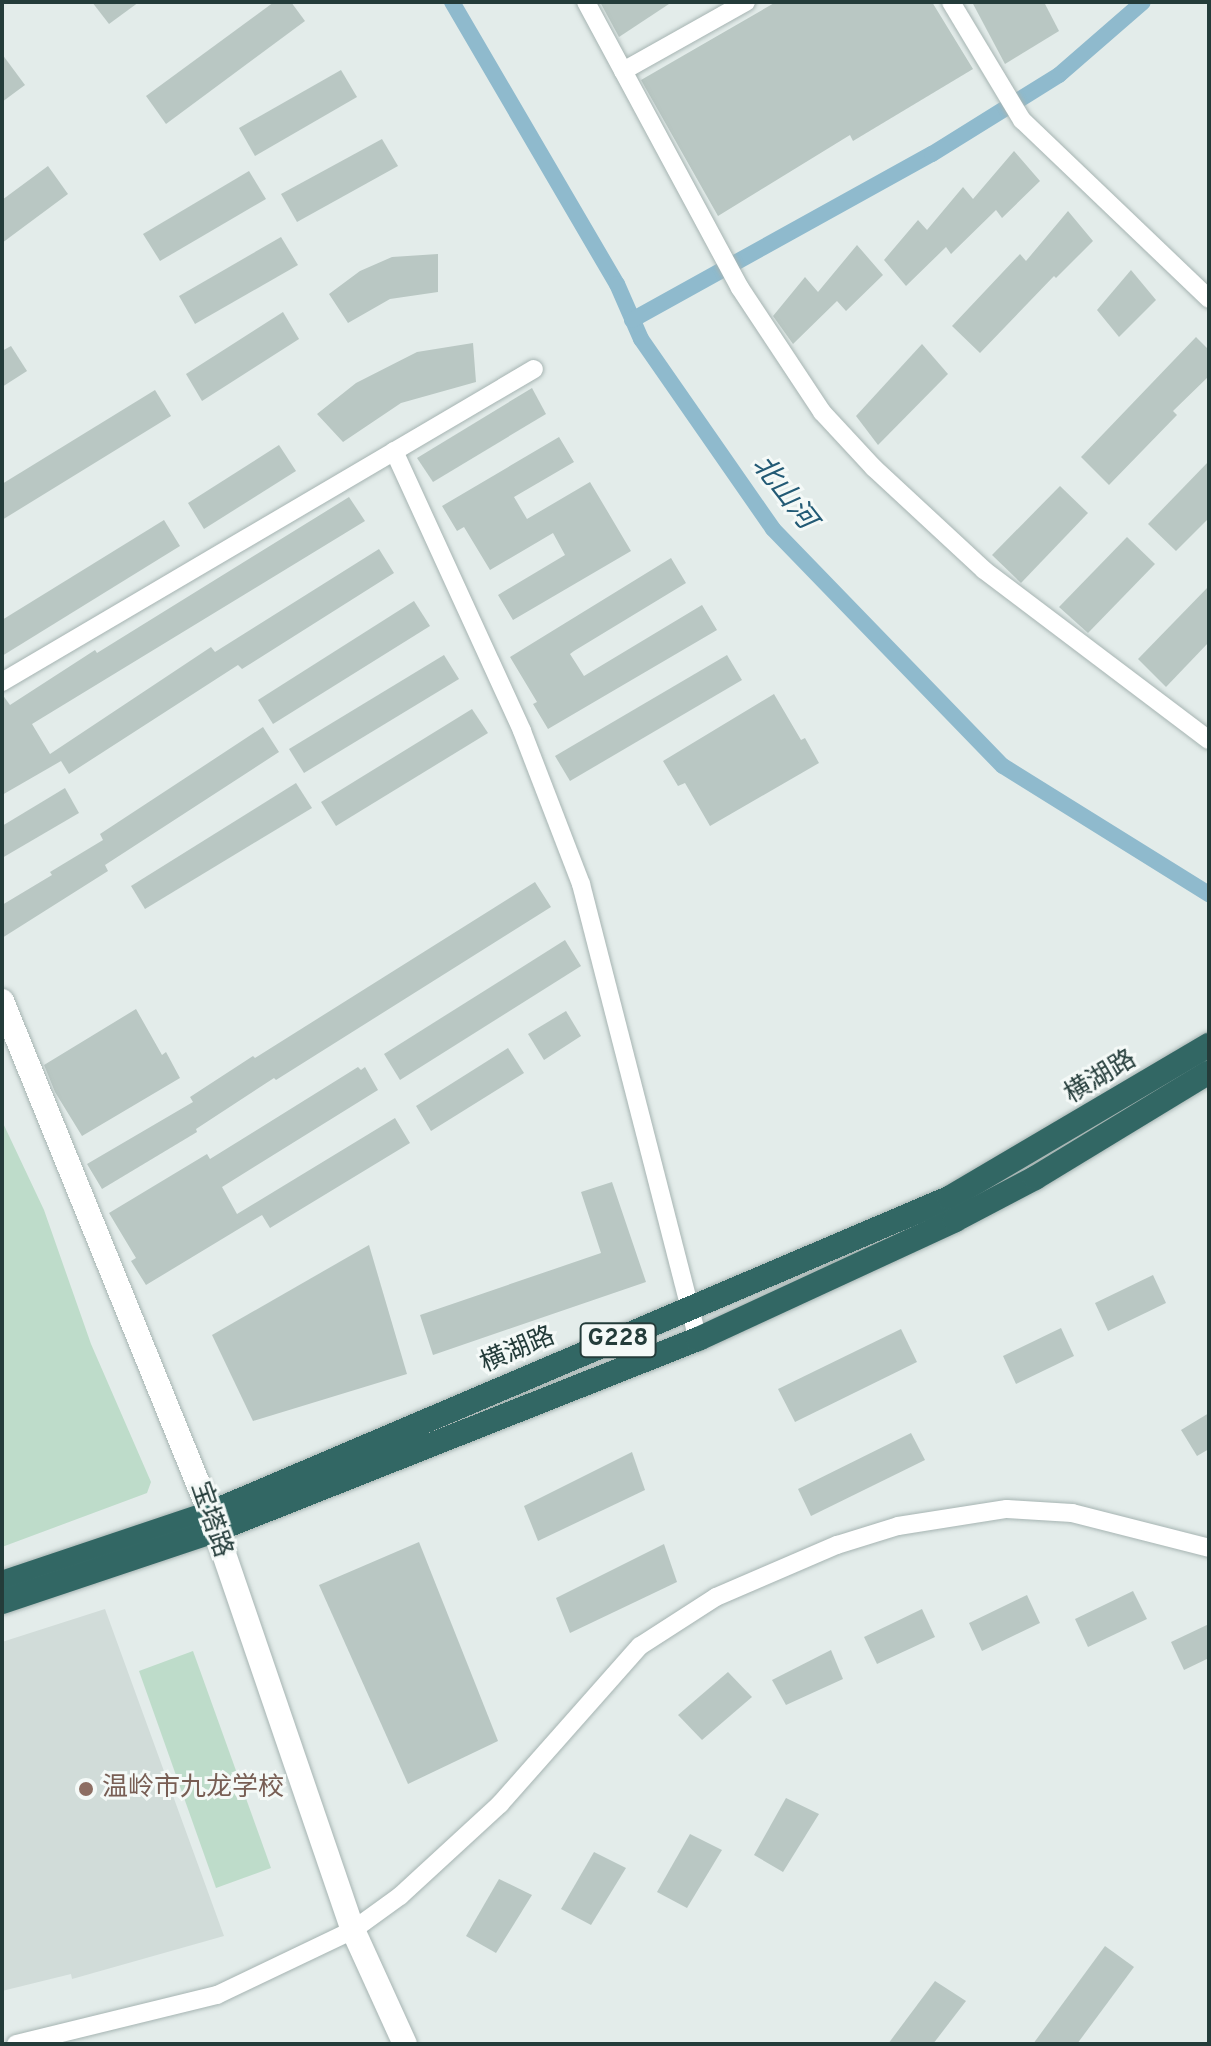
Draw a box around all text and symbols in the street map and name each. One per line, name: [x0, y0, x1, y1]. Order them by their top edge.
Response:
water label: 北山河: [744, 450, 822, 536]
street label: 横湖路: [1060, 1045, 1142, 1111]
road number: G228: [578, 1320, 658, 1360]
street label: 横湖路: [476, 1321, 560, 1381]
street label: 宝塔路: [183, 1478, 237, 1562]
place label: 温岭市九龙学校: [102, 1773, 284, 1805]
marker: 温岭市九龙学校: [77, 1780, 95, 1798]

